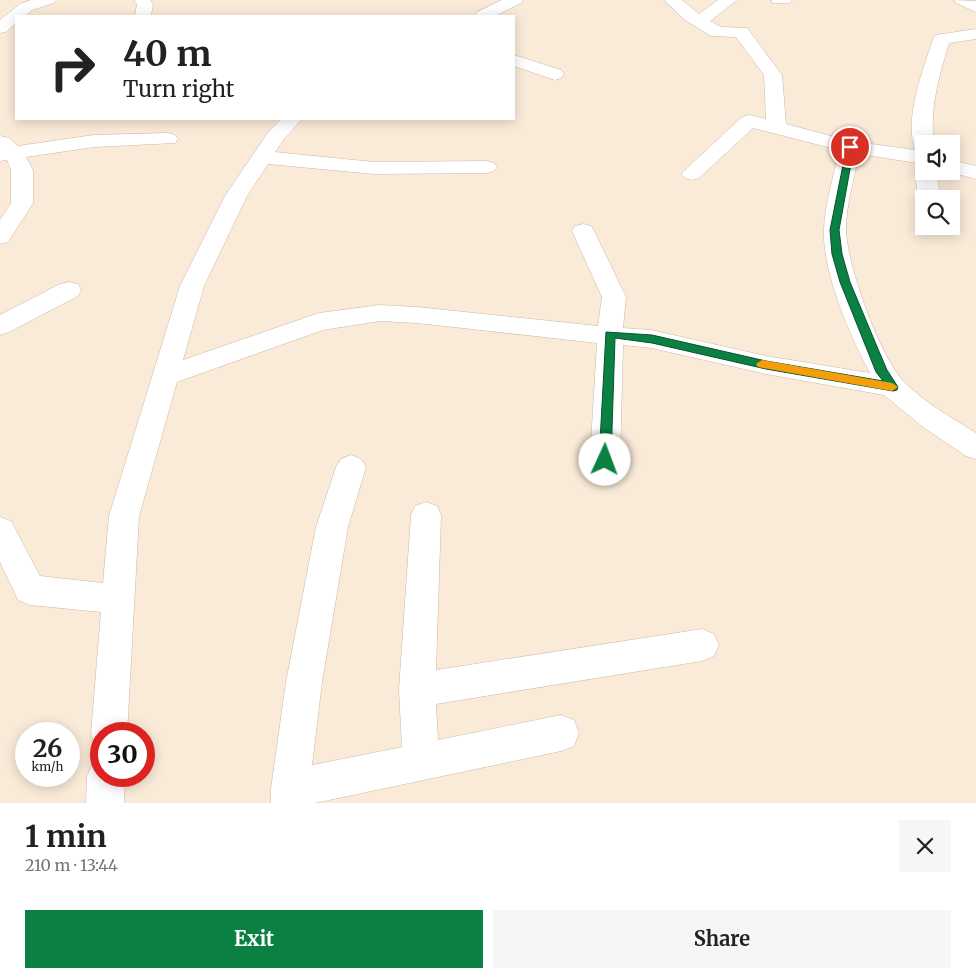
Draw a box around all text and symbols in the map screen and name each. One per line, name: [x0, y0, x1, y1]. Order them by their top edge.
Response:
text: 40 m: [123, 32, 211, 76]
icon: right: [40, 35, 105, 100]
text: Turn right: [123, 75, 234, 103]
pin: [829, 126, 871, 168]
icon: arrive: [836, 133, 864, 161]
map controls: [915, 135, 960, 235]
button: sound: [915, 135, 960, 180]
button: search: [915, 190, 960, 235]
position arrow: [578, 433, 630, 485]
speed limit sign: 30: [90, 722, 155, 787]
text: 26: [33, 732, 62, 764]
text: km/h: [32, 759, 63, 774]
text: 1 min: [25, 817, 107, 855]
button: close: [899, 820, 951, 872]
text: 210 m · 13:44: [25, 855, 118, 875]
button: Exit: [25, 910, 483, 968]
button: Share: [493, 910, 951, 968]

